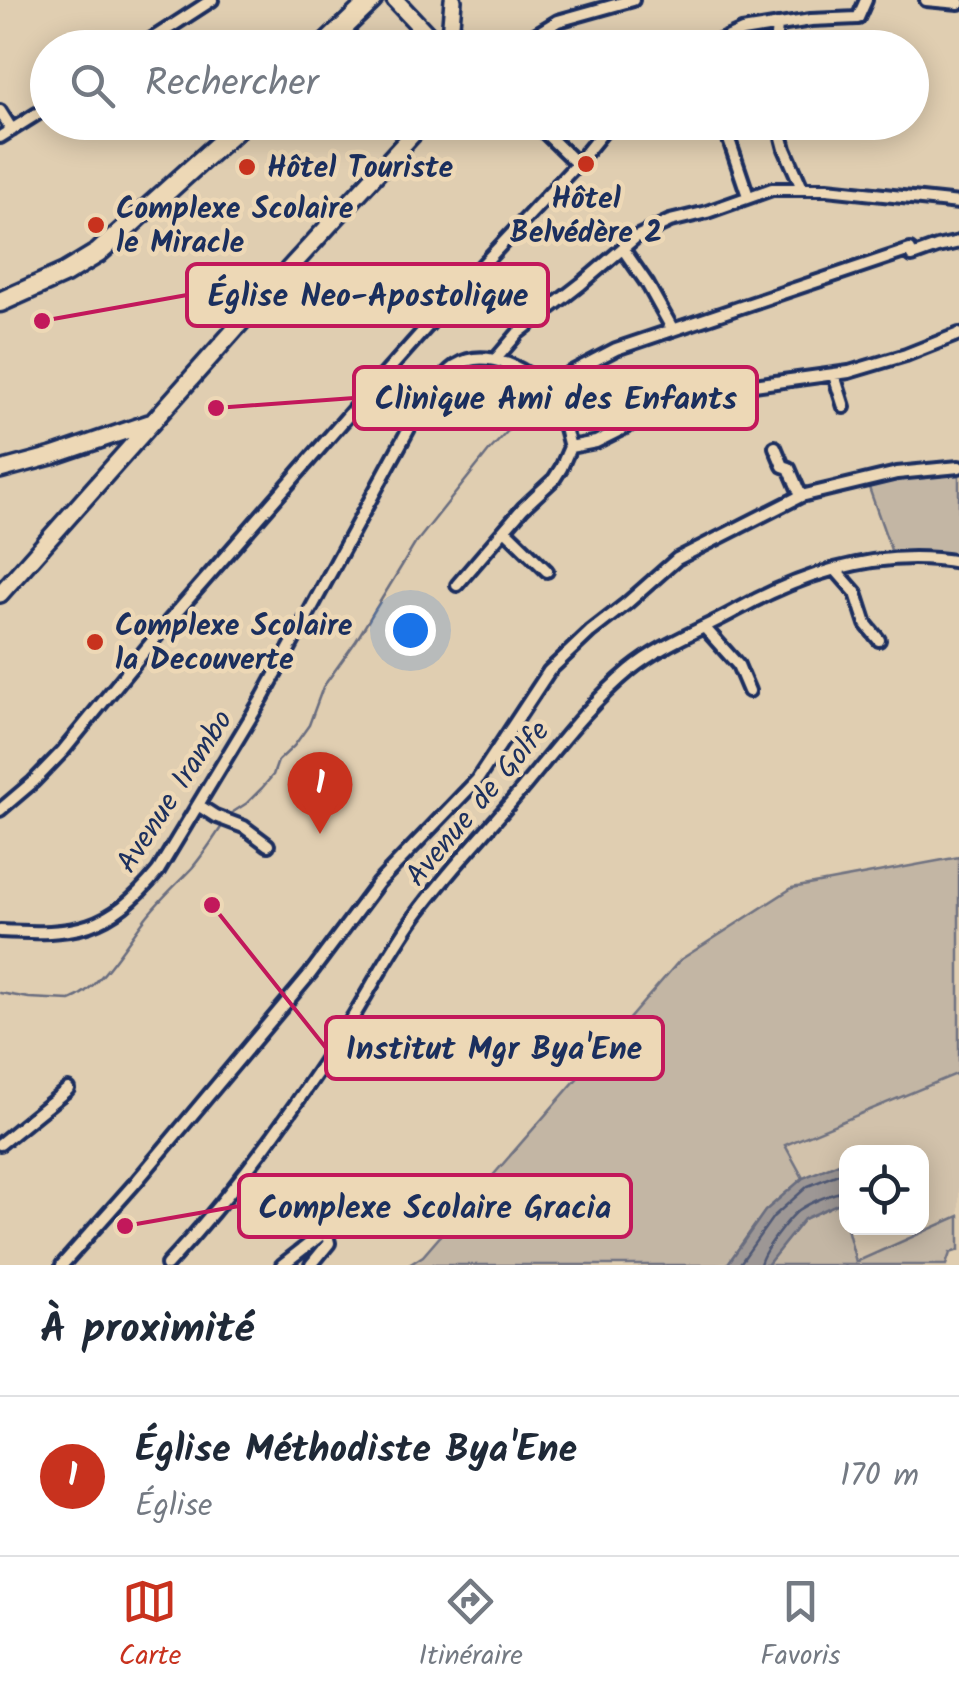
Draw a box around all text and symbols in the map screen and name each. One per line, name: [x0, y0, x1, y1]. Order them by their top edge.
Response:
search box: [30, 30, 929, 140]
text: Rechercher: [145, 55, 318, 115]
icon: search: [65, 58, 120, 113]
place label: Hôtel Touriste: [267, 145, 454, 193]
marker: Hôtel Belvédère 2: [575, 153, 597, 175]
marker: Hôtel Touriste: [236, 156, 258, 178]
place label: Hôtel Belvédère 2: [510, 176, 662, 258]
place label: Complexe Scolaire le Miracle: [116, 186, 354, 268]
marker: Complexe Scolaire le Miracle: [85, 214, 107, 236]
callout: Église Neo-Apostolique: [187, 264, 548, 326]
text: Église Neo-Apostolique: [208, 272, 529, 323]
callout: Clinique Ami des Enfants: [354, 367, 757, 429]
text: Clinique Ami des Enfants: [375, 375, 737, 426]
place label: Complexe Scolaire la Decouverte: [115, 603, 353, 685]
your location: [385, 605, 436, 656]
marker: Complexe Scolaire la Decouverte: [84, 631, 106, 653]
street label: Avenue Irambo: [105, 701, 247, 884]
street label: Avenue de Golfe: [394, 710, 563, 898]
pin: 1: [288, 752, 352, 834]
callout: Institut Mgr Bya'Ene: [326, 1017, 663, 1079]
text: Institut Mgr Bya'Ene: [346, 1025, 643, 1076]
map controls: [839, 1145, 929, 1235]
button: locate: [839, 1145, 929, 1235]
callout: Complexe Scolaire Gracia: [239, 1175, 631, 1237]
text: Complexe Scolaire Gracia: [259, 1184, 611, 1235]
text: À proximité: [40, 1297, 254, 1364]
text: Église Méthodiste Bya'Ene: [135, 1421, 577, 1481]
text: 1: [68, 1451, 77, 1502]
text: 170 m: [840, 1451, 919, 1502]
text: Église: [135, 1481, 212, 1532]
tab: Carte: [119, 1574, 181, 1679]
tab: Itinéraire: [419, 1574, 523, 1679]
tab: Favoris: [760, 1574, 840, 1679]

